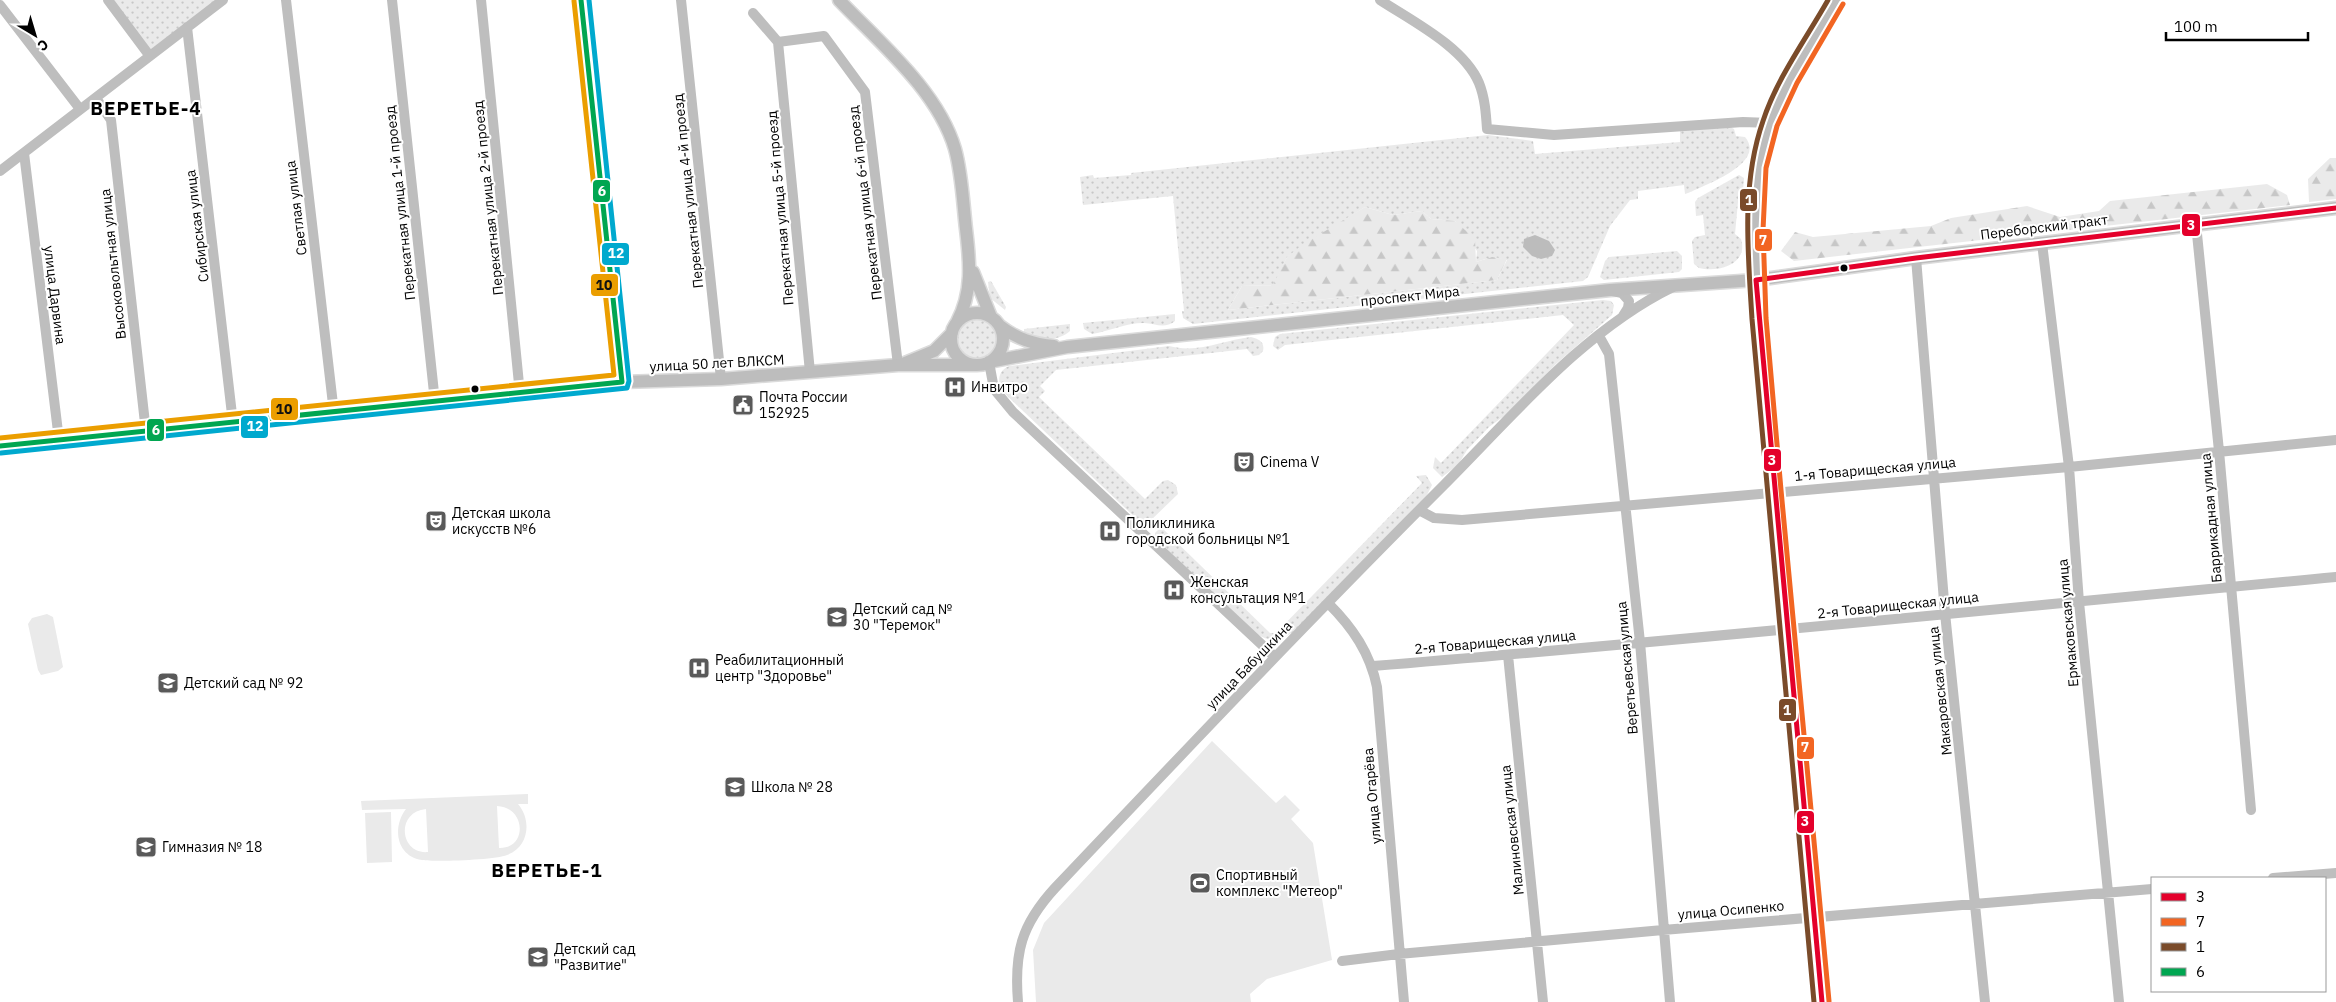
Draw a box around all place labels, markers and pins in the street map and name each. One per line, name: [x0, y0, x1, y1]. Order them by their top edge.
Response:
unlabelled marker: [1839, 263, 1849, 273]
hospital icon: Инвитро: [943, 375, 967, 399]
place label: Инвитро: [971, 378, 1028, 396]
unlabelled marker: [470, 384, 480, 394]
place label: Почта России 152925: [759, 388, 848, 422]
public building icon: Почта России 152925: [731, 393, 755, 417]
theatre icon: Cinema V: [1232, 450, 1256, 474]
place label: Cinema V: [1260, 453, 1320, 471]
place label: Детская школа искусств №6: [452, 504, 551, 538]
theatre icon: Детская школа искусств №6: [424, 509, 448, 533]
place label: Поликлиника городской больницы №1: [1126, 514, 1290, 548]
hospital icon: Поликлиника городской больницы №1: [1098, 519, 1122, 543]
place label: Женская консультация №1: [1190, 573, 1306, 607]
hospital icon: Женская консультация №1: [1162, 578, 1186, 602]
place label: Детский сад № 30 "Теремок": [853, 600, 952, 634]
school or university icon: Детский сад № 30 "Теремок": [825, 605, 849, 629]
place label: Реабилитационный центр "Здоровье": [715, 651, 844, 685]
hospital icon: Реабилитационный центр "Здоровье": [687, 656, 711, 680]
school or university icon: Детский сад № 92: [156, 671, 180, 695]
place label: Детский сад № 92: [184, 674, 304, 692]
school or university icon: Школа № 28: [723, 775, 747, 799]
place label: Школа № 28: [751, 778, 833, 796]
school or university icon: Гимназия № 18: [134, 835, 158, 859]
place label: Гимназия № 18: [162, 838, 262, 856]
place label: Спортивный комплекс "Метеор": [1216, 866, 1343, 900]
sports icon: Спортивный комплекс "Метеор": [1188, 871, 1212, 895]
place label: Детский сад "Развитие": [554, 940, 636, 974]
school or university icon: Детский сад "Развитие": [526, 945, 550, 969]

